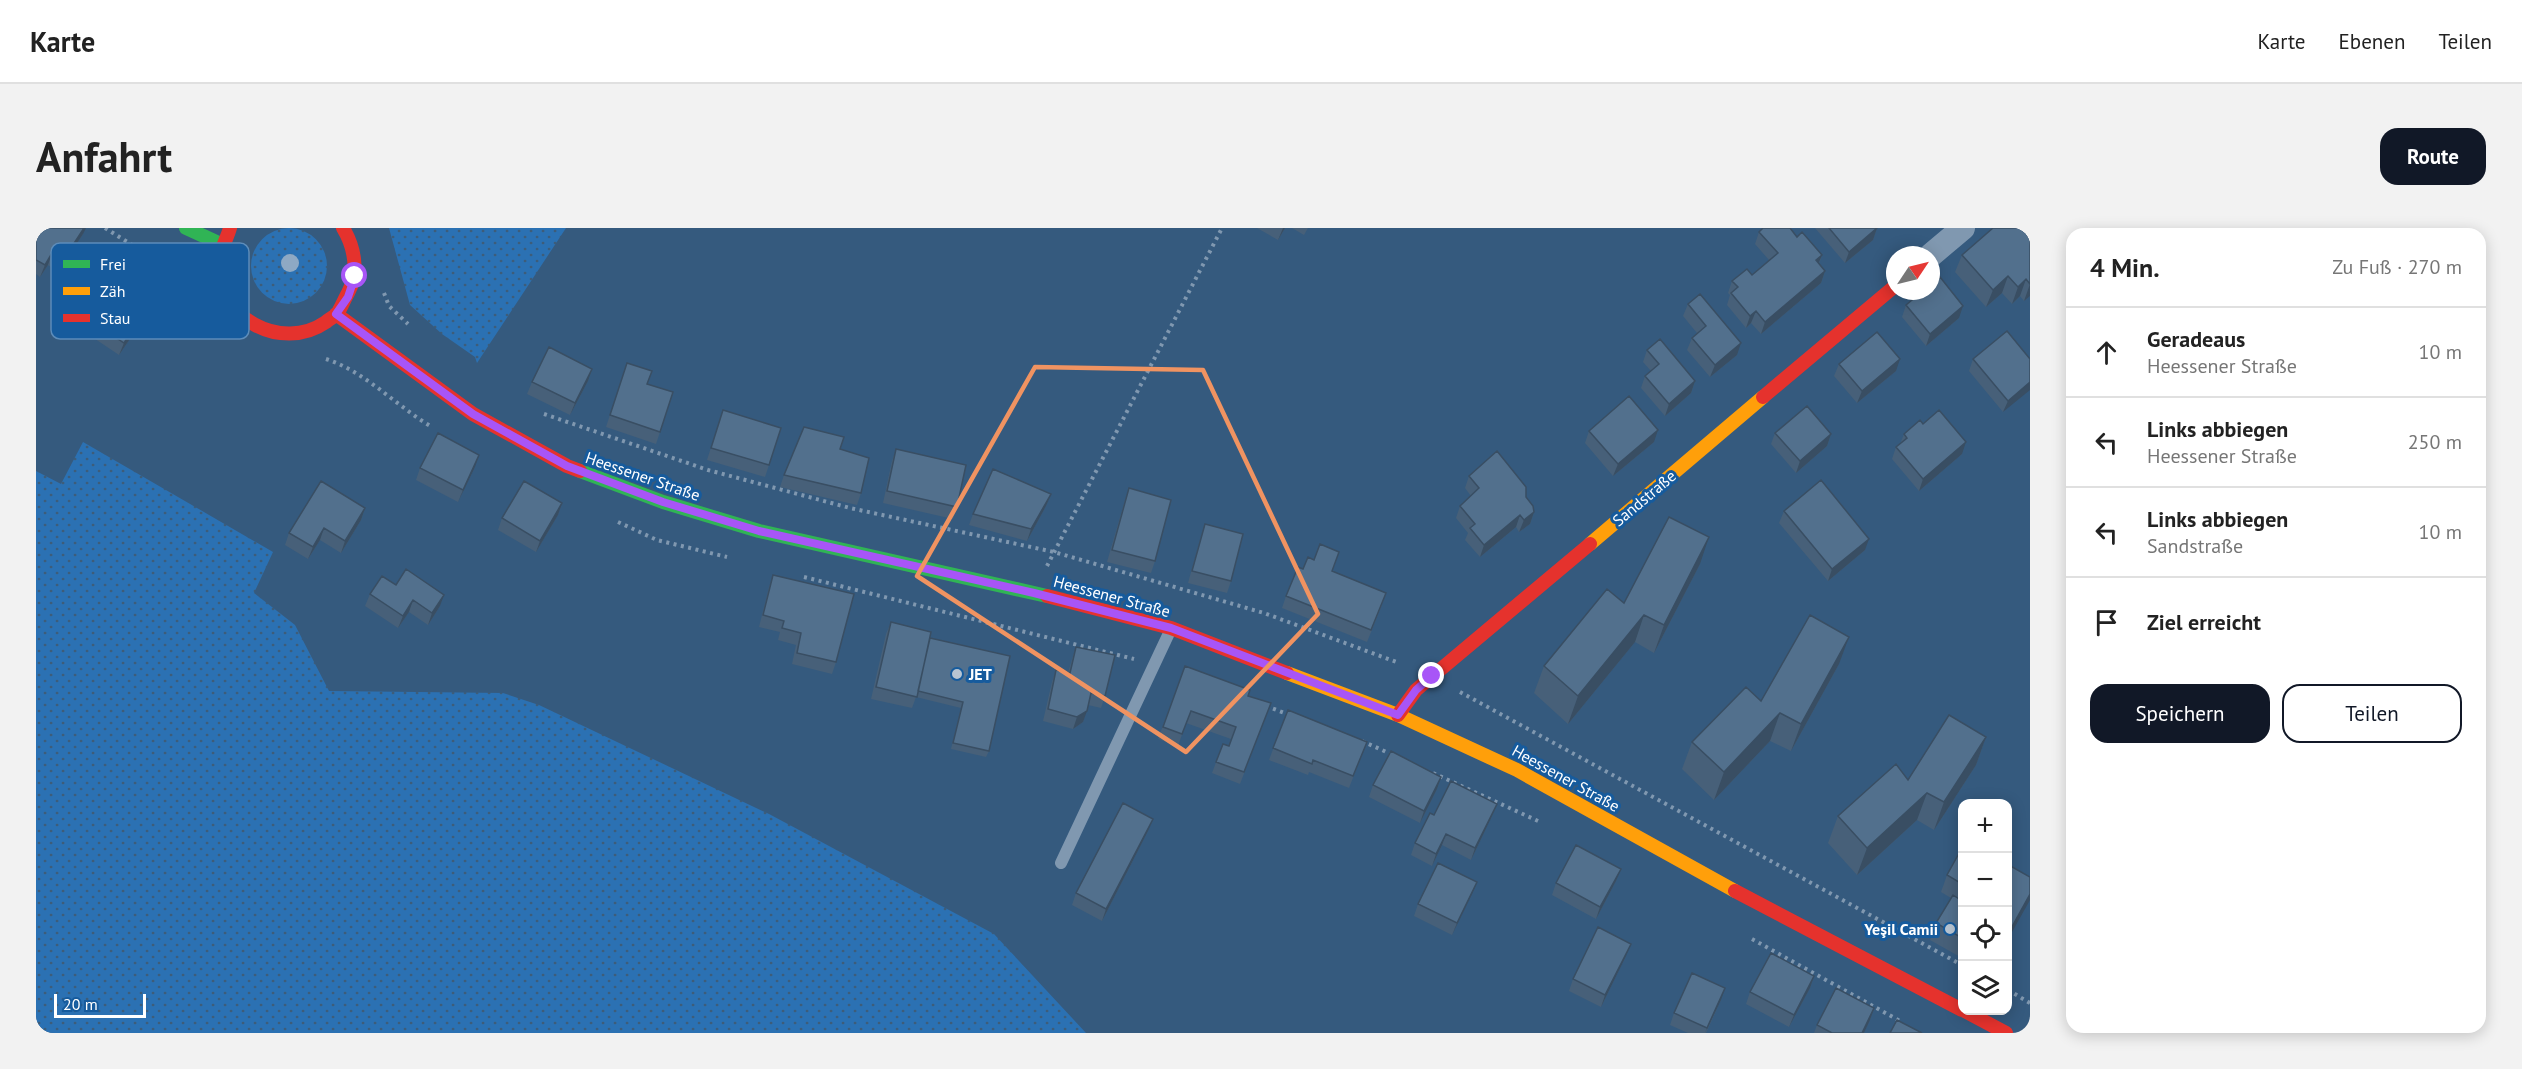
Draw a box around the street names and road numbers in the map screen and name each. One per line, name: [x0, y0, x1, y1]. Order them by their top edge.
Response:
street label: Heessener Straße: [583, 447, 703, 505]
street label: Sandstraße: [1608, 466, 1680, 530]
street label: Heessener Straße: [1051, 571, 1173, 621]
street label: Heessener Straße: [1509, 740, 1623, 816]

